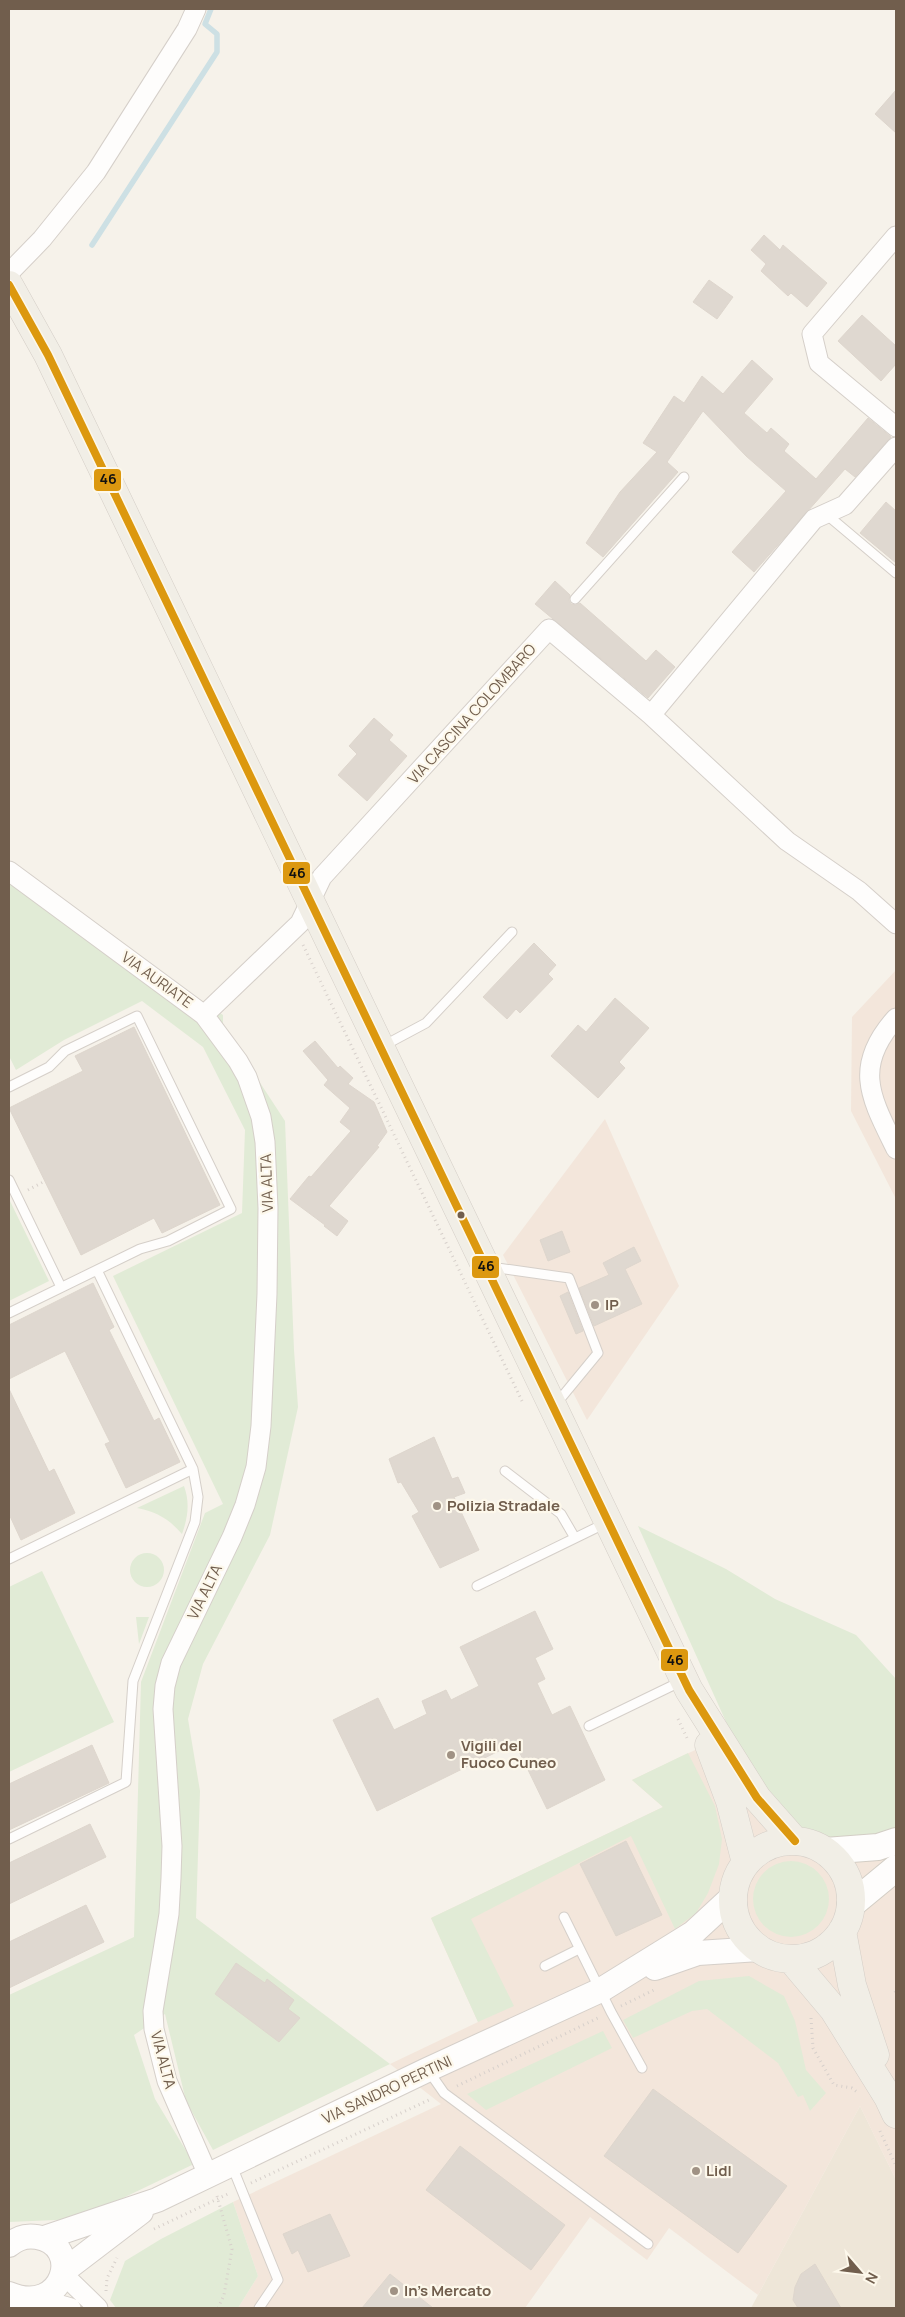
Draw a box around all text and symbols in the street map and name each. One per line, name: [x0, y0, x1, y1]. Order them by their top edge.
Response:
line badge: 46: [93, 468, 122, 492]
text: 46: [99, 469, 117, 488]
street label: VIA CASCINA COLOMBARO: [403, 639, 541, 788]
line badge: 46: [282, 861, 311, 885]
text: 46: [288, 863, 306, 882]
street label: VIA AURIATE: [117, 946, 197, 1013]
street label: VIA ALTA: [255, 1153, 278, 1213]
unlabelled marker: [456, 1210, 466, 1220]
line badge: 46: [471, 1255, 500, 1279]
text: 46: [477, 1256, 495, 1275]
place label: IP: [605, 1294, 619, 1315]
marker: IP: [589, 1299, 601, 1311]
place label: Polizia Stradale: [447, 1495, 560, 1516]
marker: Polizia Stradale: [431, 1500, 443, 1512]
street label: VIA ALTA: [182, 1560, 227, 1623]
line badge: 46: [660, 1648, 689, 1672]
text: 46: [666, 1650, 684, 1669]
place label: Vigili del Fuoco Cuneo: [461, 1735, 556, 1773]
marker: Vigili del Fuoco Cuneo: [445, 1749, 457, 1761]
street label: VIA ALTA: [146, 2029, 181, 2091]
street label: VIA SANDRO PERTINI: [319, 2050, 455, 2129]
place label: Lidl: [706, 2160, 732, 2181]
marker: Lidl: [690, 2165, 702, 2177]
north arrow: [835, 2247, 885, 2297]
text: N: [861, 2269, 883, 2287]
place label: In's Mercato: [404, 2280, 491, 2301]
marker: In's Mercato: [388, 2285, 400, 2297]

